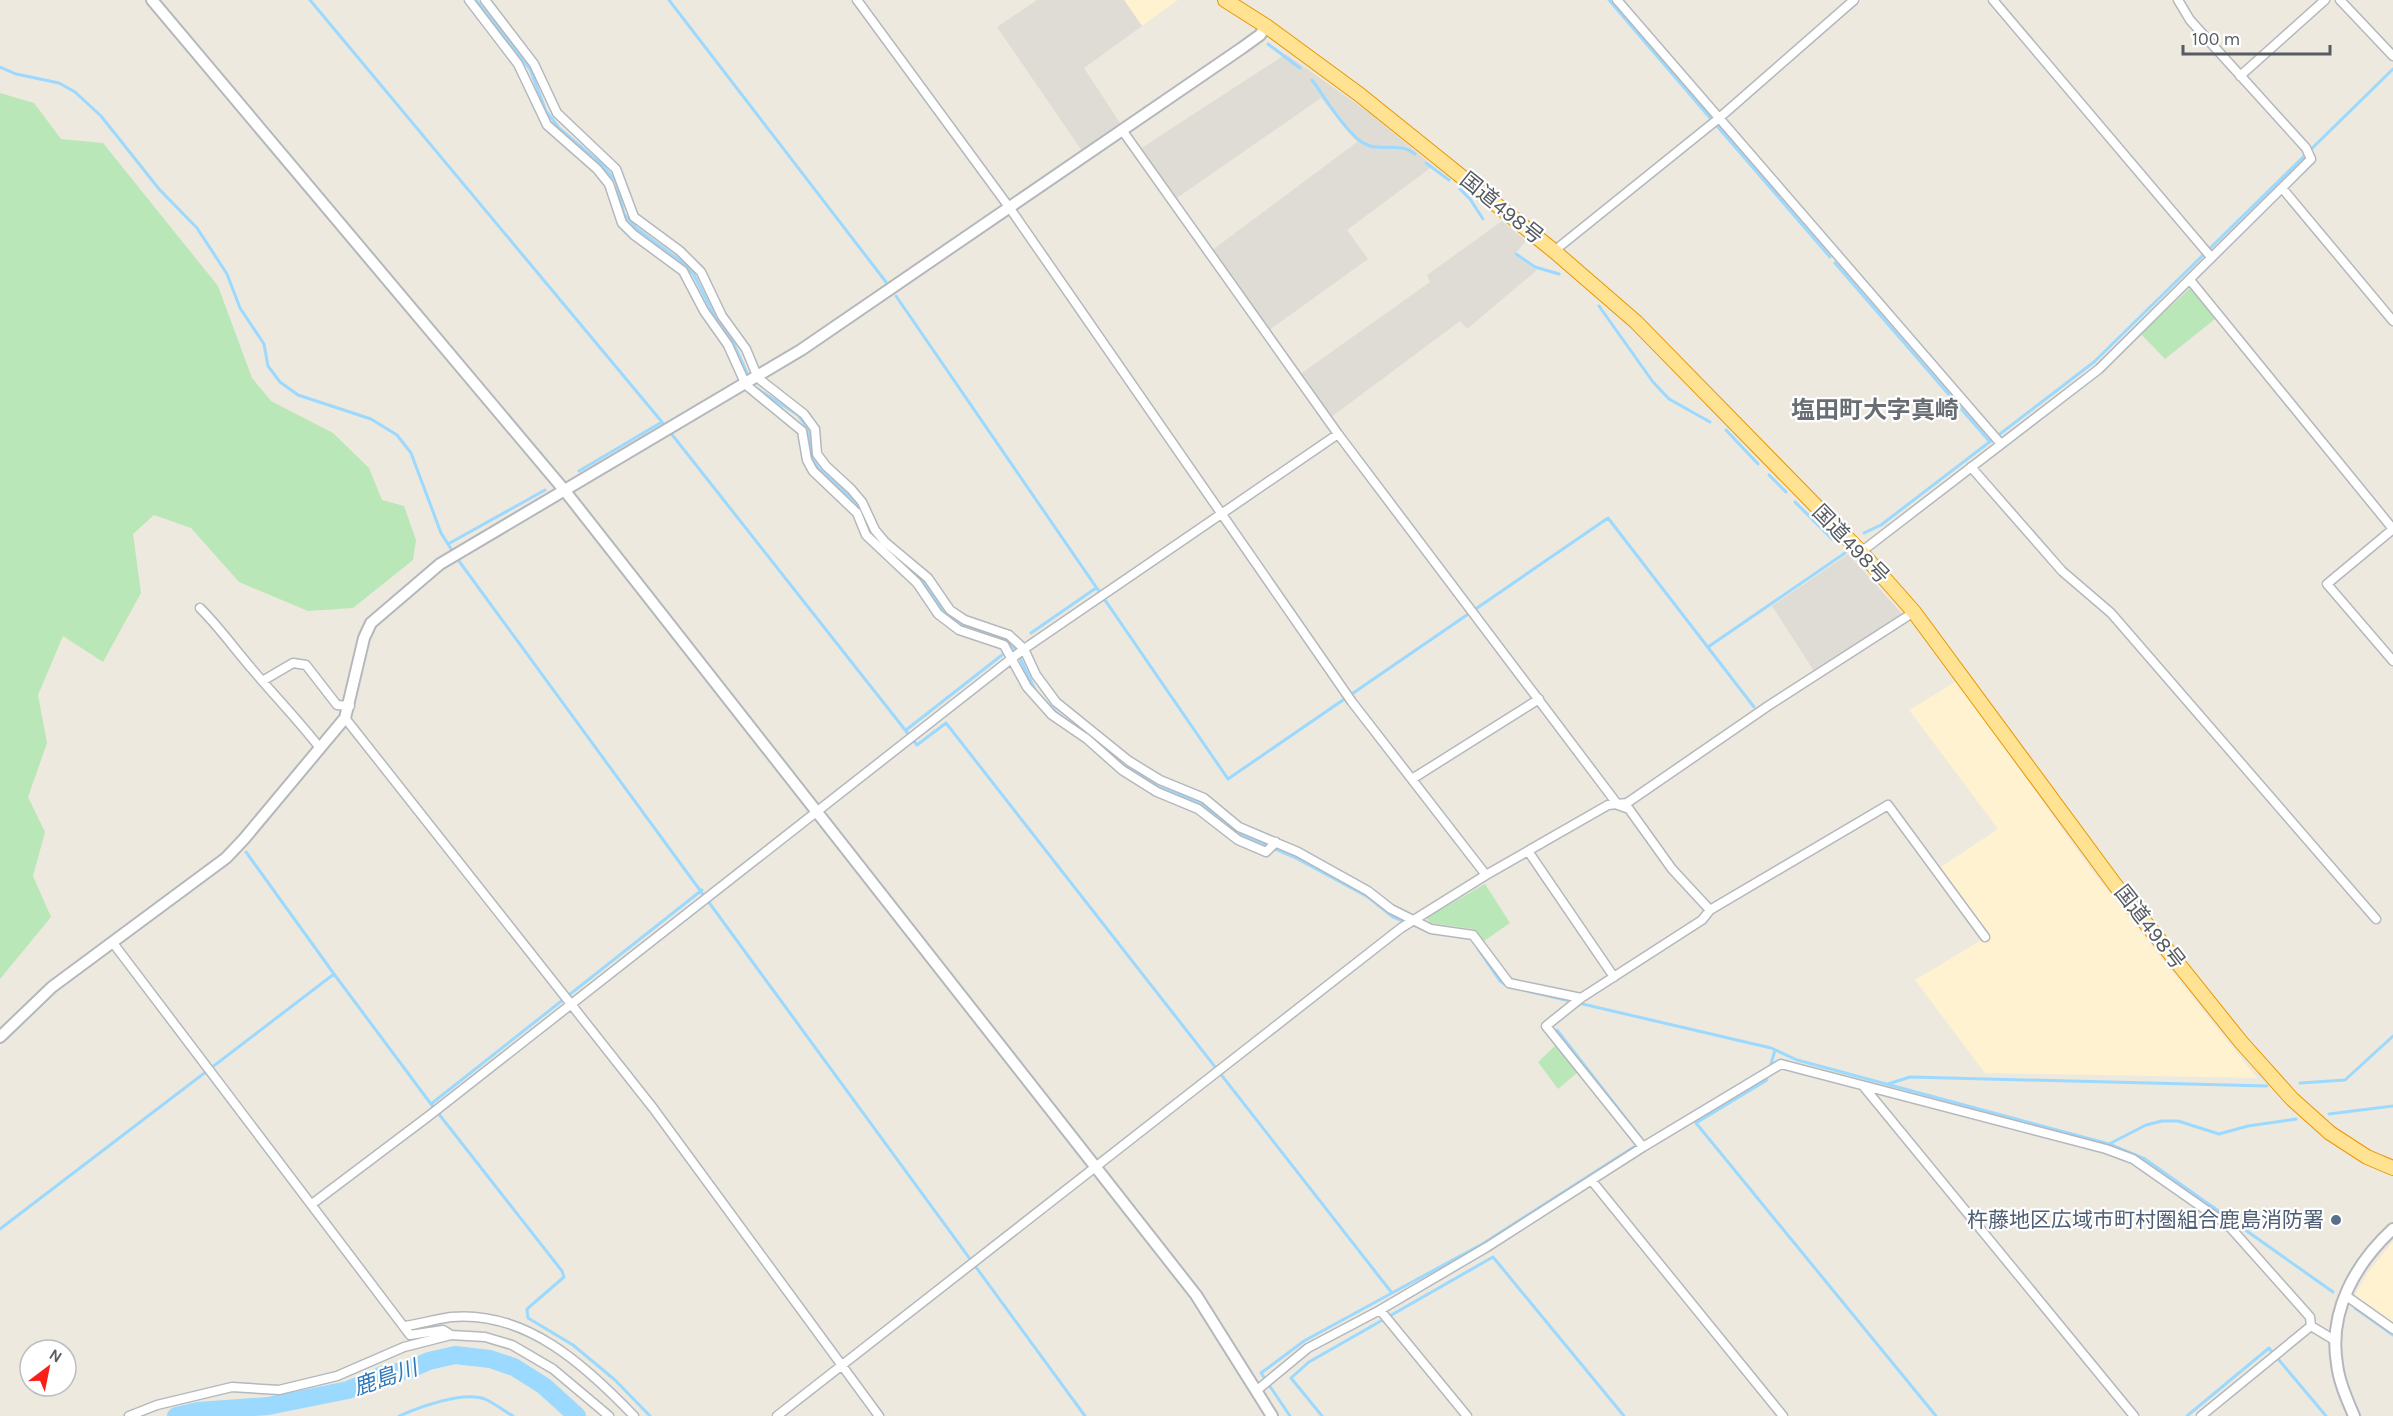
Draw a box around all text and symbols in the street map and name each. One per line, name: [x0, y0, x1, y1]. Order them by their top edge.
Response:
scale bar: [2183, 18, 2330, 56]
text: 100 m: [2192, 28, 2240, 50]
street label: 国道498号: [1456, 167, 1548, 249]
district label: 塩田町大字真崎: [1791, 396, 1959, 424]
street label: 国道498号: [1808, 500, 1894, 588]
street label: 国道498号: [2110, 880, 2190, 974]
place label: 杵藤地区広域市町村圏組合鹿島消防署: [1967, 1208, 2324, 1232]
marker: 杵藤地区広域市町村圏組合鹿島消防署: [2329, 1213, 2343, 1227]
north arrow: [18, 1338, 78, 1398]
text: N: [46, 1345, 66, 1367]
water label: 鹿島川: [350, 1354, 423, 1401]

